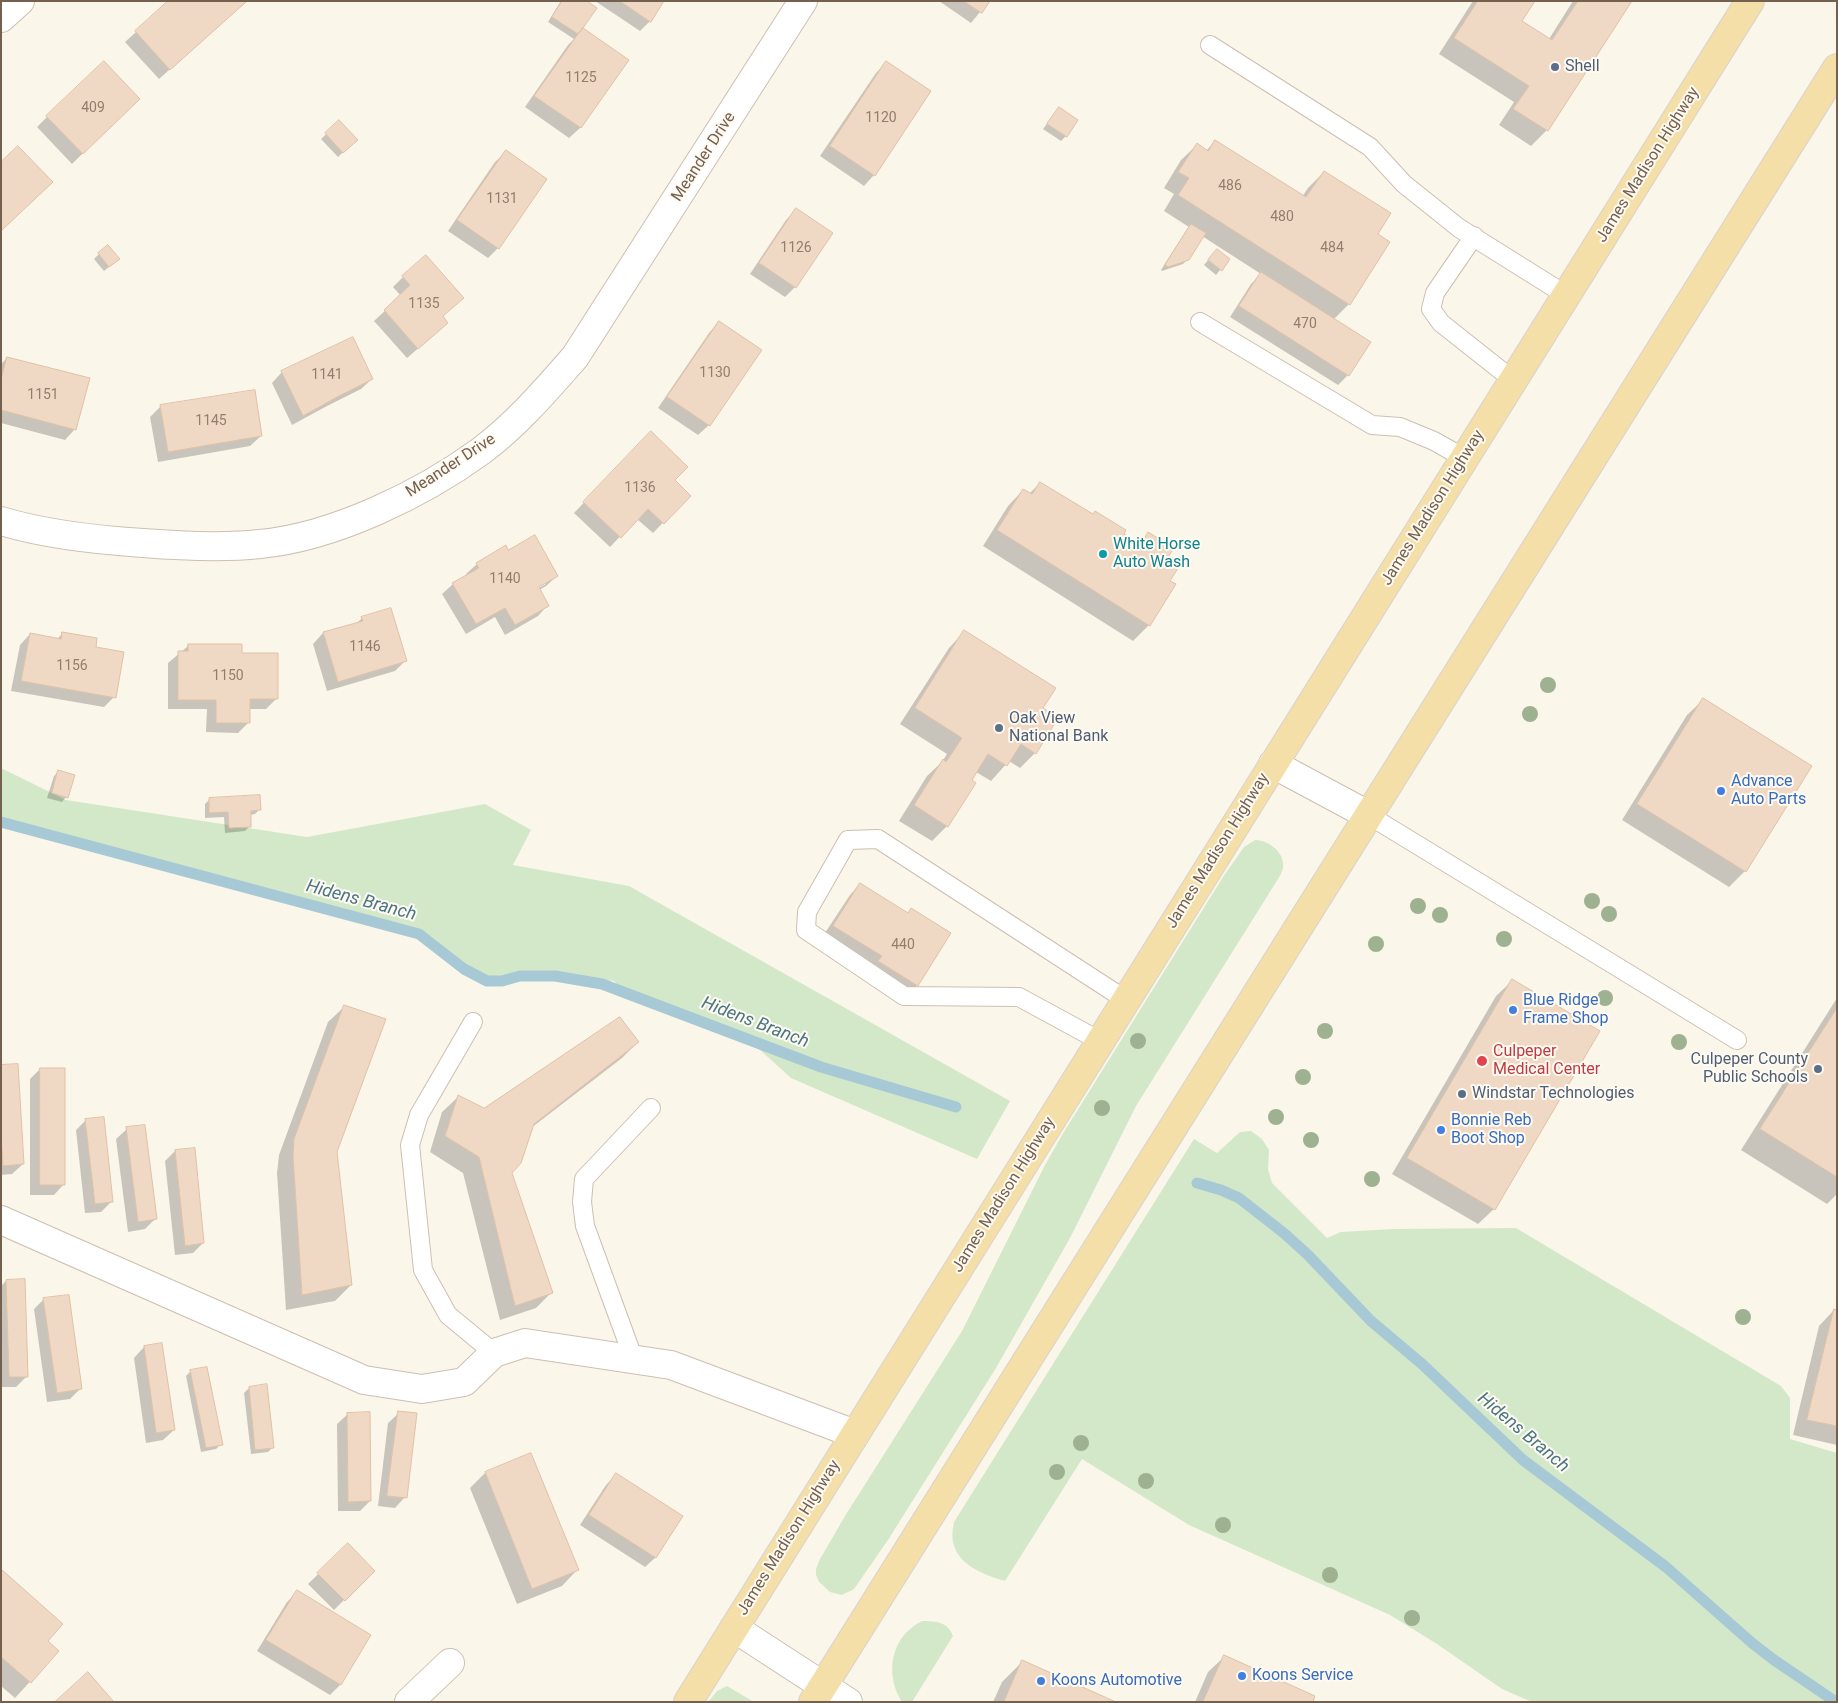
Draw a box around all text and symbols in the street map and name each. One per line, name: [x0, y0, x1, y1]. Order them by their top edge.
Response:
place label: Shell: [1565, 57, 1600, 77]
marker: Shell: [1549, 61, 1561, 73]
house number: 1125: [565, 70, 597, 86]
street label: James Madison Highway: [1592, 84, 1704, 246]
house number: 409: [81, 100, 105, 116]
street label: Meander Drive: [668, 109, 740, 205]
house number: 1120: [865, 110, 897, 126]
house number: 486: [1218, 178, 1242, 194]
house number: 1131: [486, 191, 518, 207]
house number: 480: [1270, 209, 1294, 225]
house number: 1126: [780, 240, 812, 256]
house number: 484: [1320, 240, 1344, 256]
house number: 1135: [408, 296, 440, 312]
house number: 470: [1293, 316, 1317, 332]
house number: 1130: [699, 365, 731, 381]
house number: 1141: [311, 367, 343, 383]
house number: 1151: [27, 387, 59, 403]
house number: 1145: [195, 413, 227, 429]
street label: James Madison Highway: [1377, 427, 1489, 589]
street label: Meander Drive: [403, 430, 499, 502]
house number: 1136: [624, 480, 656, 496]
place label: White Horse Auto Wash: [1113, 535, 1200, 573]
marker: White Horse Auto Wash: [1097, 548, 1109, 560]
house number: 1140: [489, 571, 521, 587]
house number: 1146: [349, 639, 381, 655]
house number: 1156: [56, 658, 88, 674]
house number: 1150: [212, 668, 244, 684]
place label: Oak View National Bank: [1009, 709, 1108, 747]
marker: Oak View National Bank: [993, 722, 1005, 734]
street label: James Madison Highway: [1162, 770, 1274, 932]
place label: Advance Auto Parts: [1731, 772, 1806, 810]
marker: Advance Auto Parts: [1715, 785, 1727, 797]
water label: Hidens Branch: [304, 876, 418, 926]
house number: 440: [891, 937, 915, 953]
place label: Blue Ridge Frame Shop: [1523, 991, 1608, 1029]
water label: Hidens Branch: [698, 993, 812, 1053]
marker: Blue Ridge Frame Shop: [1507, 1004, 1519, 1016]
place label: Culpeper Medical Center: [1493, 1042, 1600, 1080]
place label: Culpeper County Public Schools: [1691, 1050, 1808, 1088]
marker: Culpeper Medical Center: [1475, 1054, 1489, 1068]
marker: Culpeper County Public Schools: [1812, 1063, 1824, 1075]
place label: Windstar Technologies: [1472, 1084, 1635, 1104]
marker: Windstar Technologies: [1456, 1088, 1468, 1100]
place label: Bonnie Reb Boot Shop: [1451, 1111, 1531, 1149]
street label: James Madison Highway: [948, 1114, 1060, 1276]
marker: Bonnie Reb Boot Shop: [1435, 1124, 1447, 1136]
water label: Hidens Branch: [1473, 1388, 1573, 1478]
street label: James Madison Highway: [733, 1457, 845, 1619]
place label: Koons Service: [1252, 1666, 1353, 1686]
marker: Koons Service: [1236, 1670, 1248, 1682]
place label: Koons Automotive: [1051, 1671, 1182, 1691]
marker: Koons Automotive: [1035, 1675, 1047, 1687]

